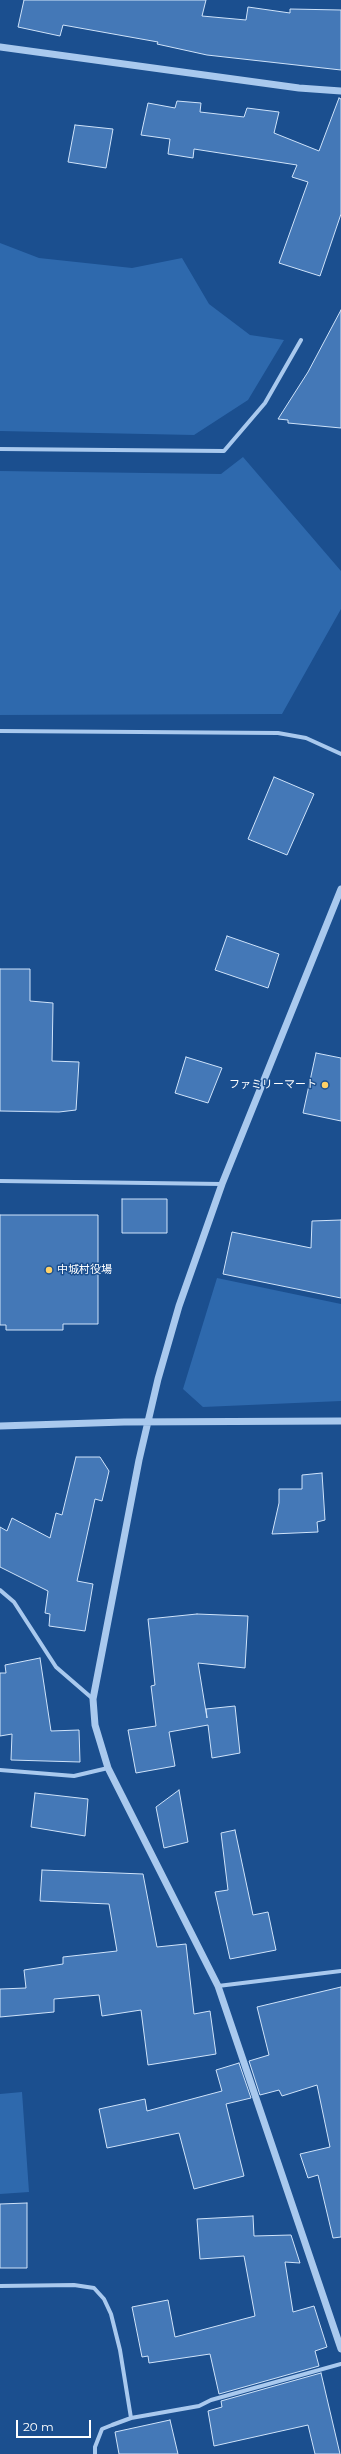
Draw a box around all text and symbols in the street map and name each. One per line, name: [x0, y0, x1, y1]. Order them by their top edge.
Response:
place label: ファミリーマート: [229, 1078, 317, 1092]
marker: ファミリーマート: [320, 1080, 330, 1090]
place label: 中城村役場: [57, 1263, 112, 1277]
marker: 中城村役場: [44, 1265, 54, 1275]
scale bar: [18, 2412, 93, 2438]
text: 20 m: [23, 2419, 54, 2434]

